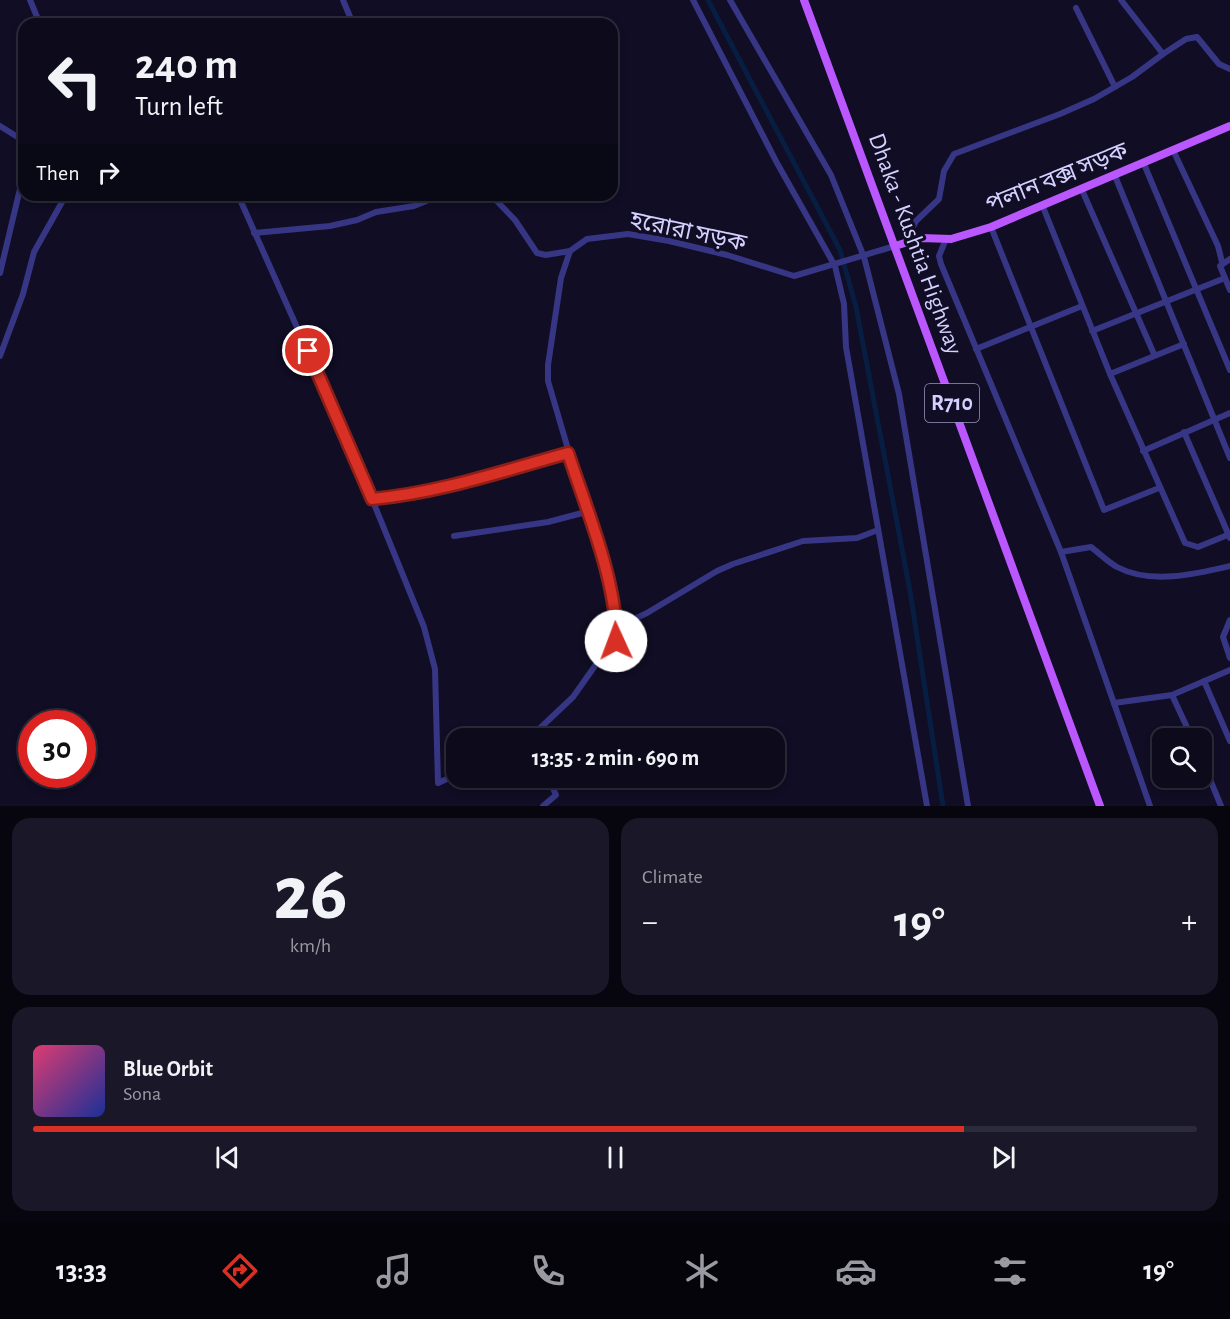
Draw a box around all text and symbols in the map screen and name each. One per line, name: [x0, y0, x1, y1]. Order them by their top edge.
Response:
icon: left: [36, 42, 114, 120]
text: 240 m: [135, 44, 238, 86]
text: Turn left: [135, 93, 223, 120]
street label: Dhaka - Kushtia Highway: [864, 130, 966, 358]
street label: পলান বক্স সড়ক: [983, 138, 1132, 217]
icon: right: [92, 156, 125, 189]
text: Then: [36, 162, 80, 184]
street label: হরোরা সড়ক: [627, 208, 749, 256]
pin: [282, 325, 333, 376]
icon: arrive: [291, 334, 324, 367]
road number: R710: [925, 384, 979, 422]
position arrow: [584, 609, 648, 673]
speed limit sign: 30: [18, 710, 96, 788]
map controls: [1152, 728, 1212, 788]
button: search: [1152, 728, 1212, 788]
text: 13:35 · 2 min · 690 m: [532, 747, 699, 769]
text: 26: [273, 856, 348, 934]
text: Climate: [642, 867, 703, 887]
text: 19°: [894, 900, 945, 945]
text: −: [642, 906, 658, 939]
text: +: [1181, 906, 1197, 939]
text: km/h: [290, 936, 331, 956]
text: Blue Orbit: [123, 1058, 213, 1080]
text: Sona: [123, 1084, 161, 1104]
icon: previous: [211, 1141, 244, 1174]
icon: pause: [599, 1141, 632, 1174]
icon: next: [987, 1141, 1020, 1174]
icon: directions: [219, 1250, 261, 1292]
icon: music: [373, 1250, 415, 1292]
icon: phone: [527, 1250, 569, 1292]
icon: climate: [681, 1250, 723, 1292]
icon: car: [835, 1250, 877, 1292]
icon: filters: [989, 1250, 1031, 1292]
text: 13:33: [56, 1257, 107, 1284]
text: 19°: [1143, 1257, 1174, 1284]

